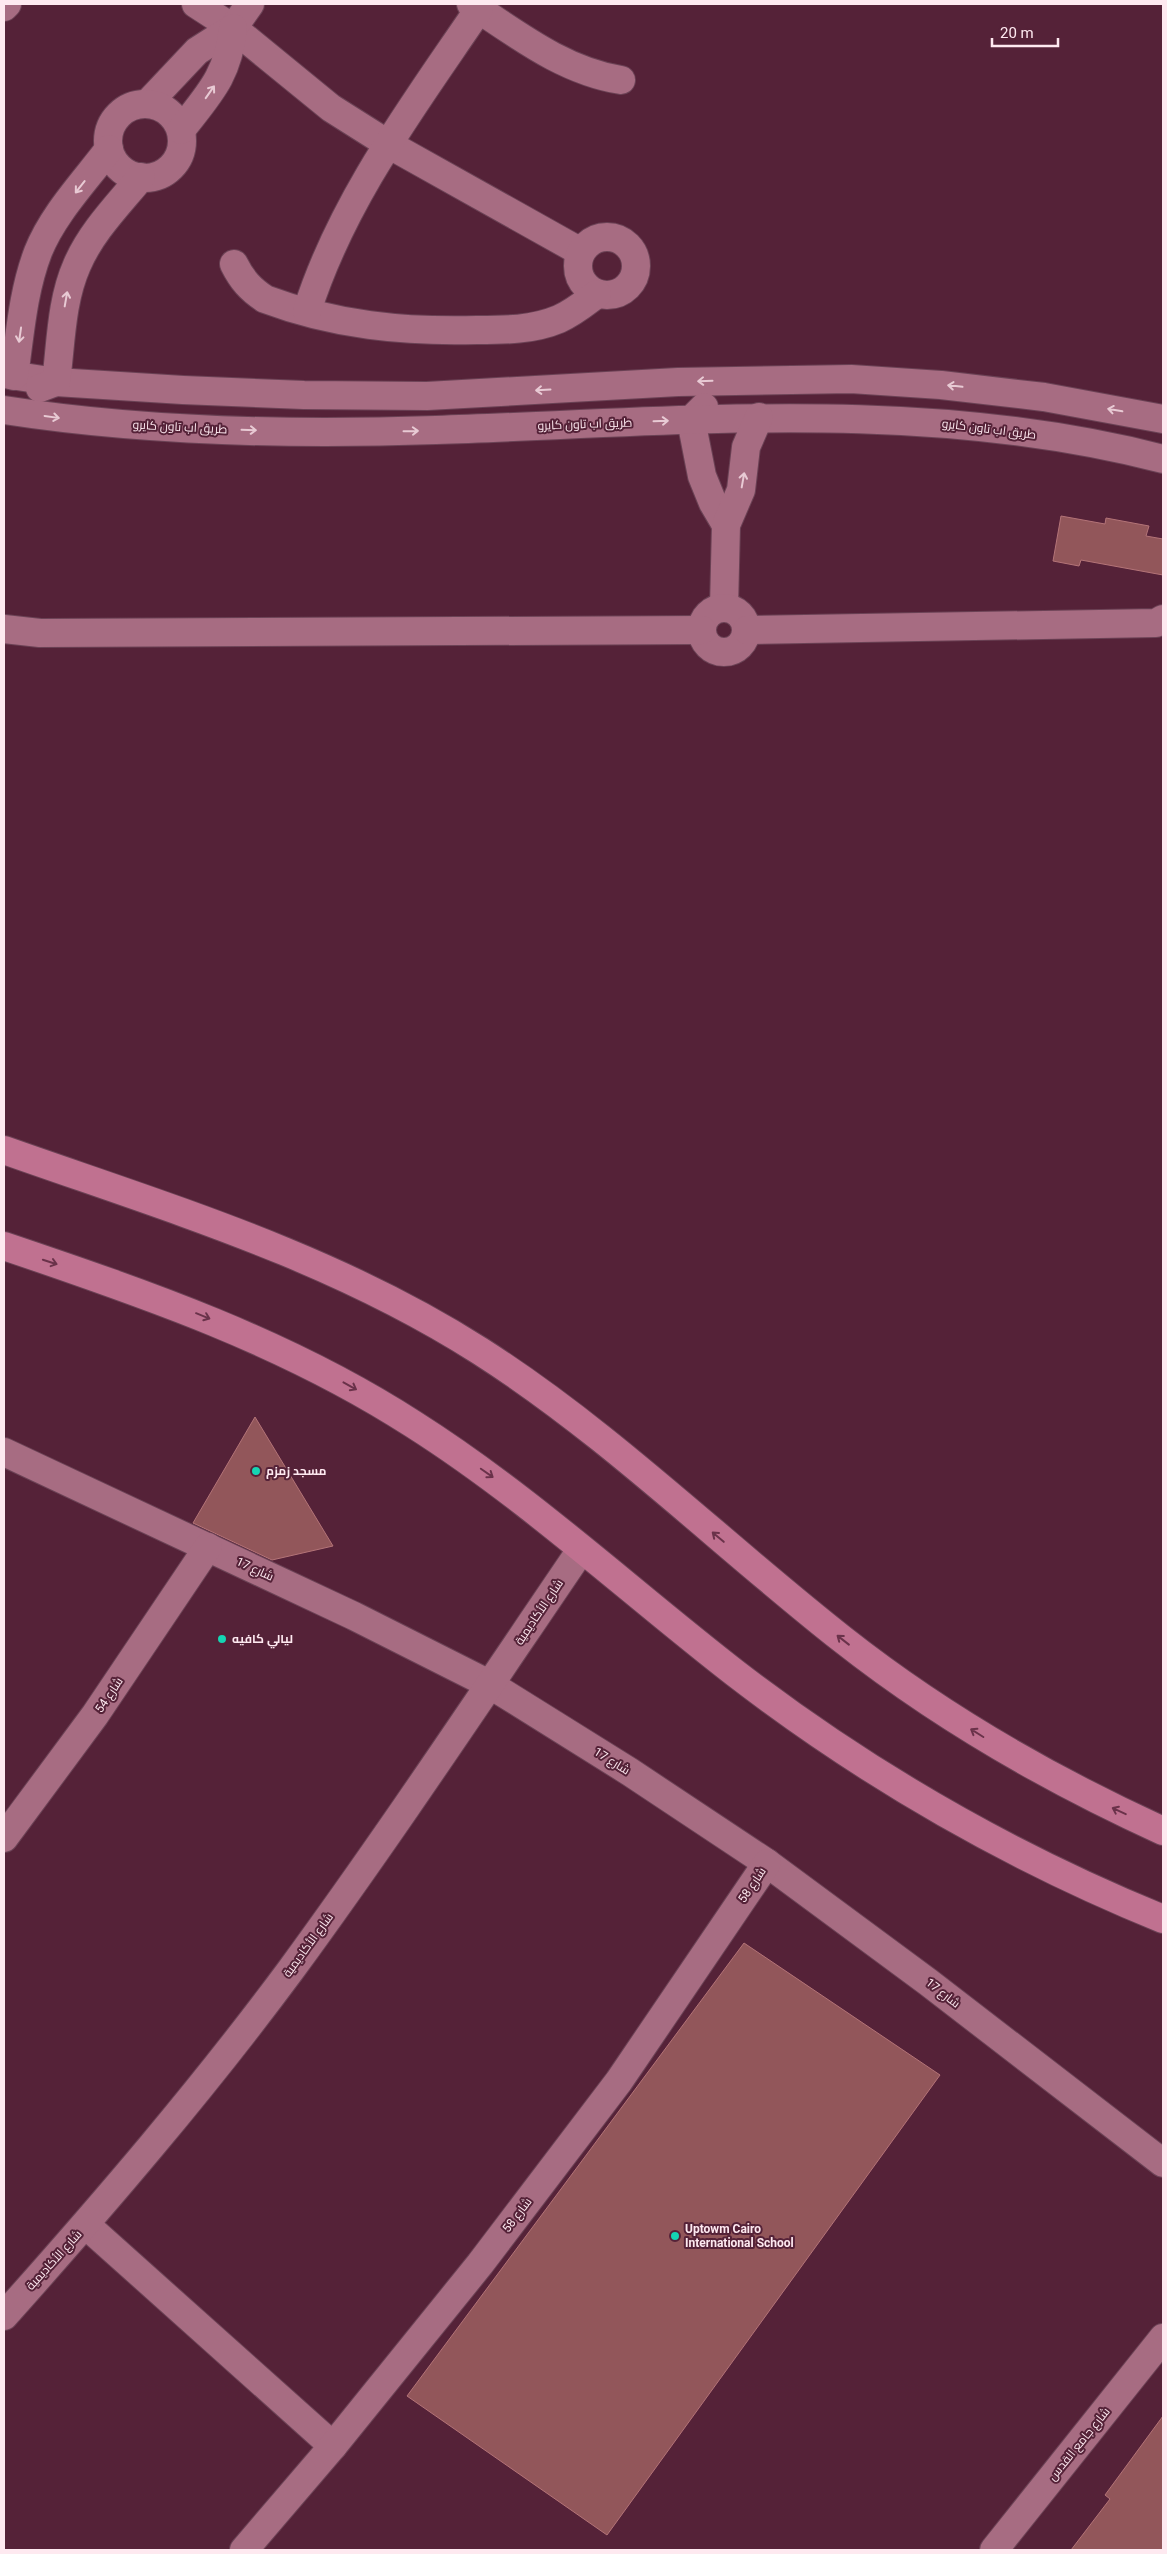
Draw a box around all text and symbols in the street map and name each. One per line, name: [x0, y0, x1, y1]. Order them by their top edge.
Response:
scale bar: [992, 15, 1058, 47]
text: 20 m: [1000, 24, 1034, 42]
one-way arrow: [205, 86, 216, 99]
one-way arrow: [74, 180, 85, 193]
one-way arrow: [62, 292, 72, 308]
one-way arrow: [15, 327, 25, 343]
one-way arrow: [697, 376, 714, 386]
one-way arrow: [947, 382, 963, 391]
one-way arrow: [535, 385, 551, 394]
one-way arrow: [1108, 404, 1124, 414]
one-way arrow: [44, 413, 60, 423]
street label: طريق اب تاون كايرو: [537, 415, 633, 433]
one-way arrow: [653, 416, 669, 425]
street label: طريق اب تاون كايرو: [941, 416, 1037, 442]
street label: طريق اب تاون كايرو: [132, 418, 228, 436]
one-way arrow: [241, 426, 257, 435]
one-way arrow: [403, 426, 419, 436]
one-way arrow: [738, 472, 748, 488]
one-way arrow: [42, 1257, 58, 1267]
one-way arrow: [195, 1312, 210, 1321]
one-way arrow: [342, 1381, 357, 1391]
place label: مسجد زمزم: [266, 1464, 327, 1479]
marker: مسجد زمزم: [250, 1465, 262, 1477]
one-way arrow: [479, 1468, 493, 1478]
one-way arrow: [711, 1531, 724, 1543]
street label: شارع 17: [234, 1554, 276, 1585]
street label: شارع الأكاديمية: [512, 1577, 567, 1648]
place label: ليالي كافيه: [232, 1632, 293, 1649]
marker: ليالي كافيه: [216, 1633, 228, 1645]
one-way arrow: [836, 1635, 850, 1645]
street label: شارع 54: [92, 1675, 127, 1716]
one-way arrow: [970, 1727, 984, 1737]
street label: شارع 17: [591, 1745, 633, 1778]
one-way arrow: [1112, 1806, 1127, 1815]
street label: شارع 58: [735, 1865, 770, 1906]
street label: شارع الأكاديمية: [280, 1910, 337, 1980]
street label: شارع 17: [922, 1975, 963, 2012]
street label: شارع 58: [499, 2195, 535, 2236]
place label: Uptowm Cairo International School: [685, 2222, 794, 2250]
street label: شارع الأكاديمية: [23, 2227, 85, 2294]
marker: Uptowm Cairo International School: [669, 2230, 681, 2242]
street label: شارع جامع القدس: [1045, 2405, 1114, 2484]

